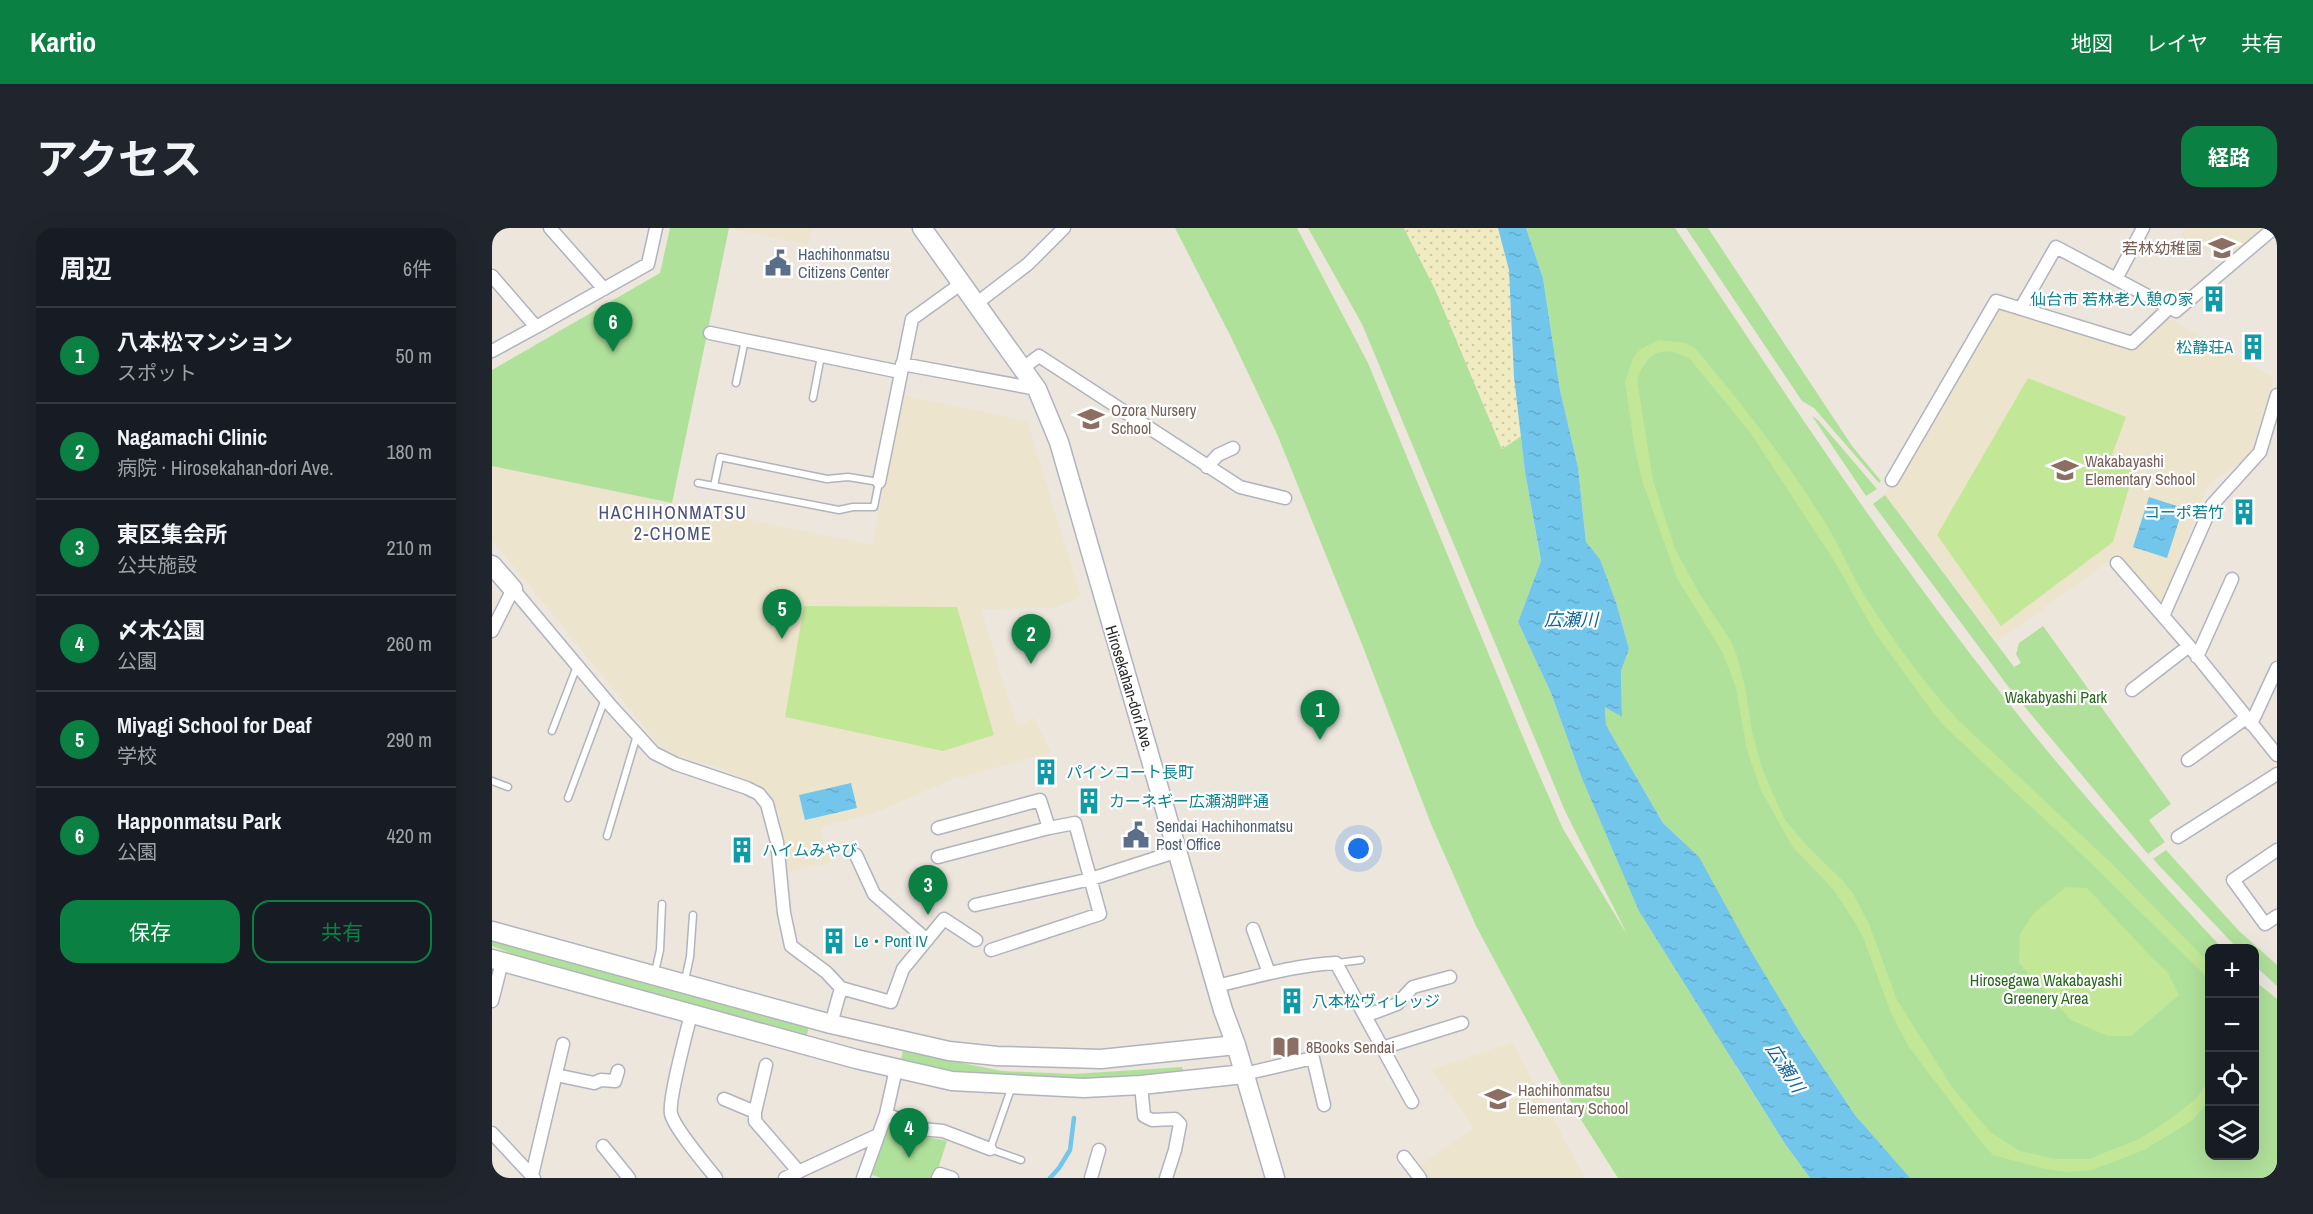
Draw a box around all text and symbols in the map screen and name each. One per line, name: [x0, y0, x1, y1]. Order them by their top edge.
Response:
text: Kartio: [30, 23, 96, 61]
text: 地図: [2071, 29, 2113, 58]
text: レイヤ: [2146, 29, 2208, 58]
text: 共有: [2241, 29, 2283, 58]
button: 経路: [2181, 126, 2277, 187]
text: アクセス: [36, 131, 202, 187]
school or university icon: 若林幼稚園: [2207, 233, 2237, 263]
place label: 若林幼稚園: [2122, 237, 2202, 259]
place label: Hachihonmatsu Citizens Center: [798, 243, 890, 283]
public building icon: Hachihonmatsu Citizens Center: [763, 248, 793, 278]
text: 周辺: [60, 251, 112, 286]
text: 6件: [403, 255, 432, 282]
building icon: 仙台市 若林老人憩の家: [2199, 284, 2229, 314]
place label: 仙台市 若林老人憩の家: [2030, 288, 2194, 310]
pin: 6: [594, 302, 632, 352]
text: 八本松マンション: [117, 327, 293, 357]
building icon: 松静荘A: [2238, 332, 2268, 362]
place label: 松静荘A: [2176, 336, 2233, 358]
text: 1: [75, 342, 84, 369]
text: 50 m: [396, 342, 432, 369]
text: スポット: [117, 359, 197, 386]
place label: Ozora Nursery School: [1111, 399, 1197, 439]
school or university icon: Ozora Nursery School: [1076, 404, 1106, 434]
text: Nagamachi Clinic: [117, 422, 267, 452]
text: 2: [75, 438, 84, 465]
text: 180 m: [386, 438, 432, 465]
place label: Wakabayashi Elementary School: [2085, 450, 2195, 490]
text: 病院 · Hirosekahan-dori Ave.: [117, 454, 334, 481]
school or university icon: Wakabayashi Elementary School: [2050, 455, 2080, 485]
building icon: コーポ若竹: [2229, 497, 2259, 527]
district label: HACHIHONMATSU 2-CHOME: [599, 500, 747, 546]
place label: コーポ若竹: [2144, 501, 2224, 523]
text: 東区集会所: [117, 519, 227, 549]
text: 3: [75, 534, 84, 561]
text: 210 m: [386, 534, 432, 561]
text: 公共施設: [117, 551, 197, 578]
pin: 5: [762, 590, 802, 639]
water label: 広瀬川: [1544, 607, 1600, 632]
pin: 2: [1012, 614, 1050, 664]
text: 〆木公園: [117, 615, 205, 645]
street label: Hirosekahan-dori Ave.: [1100, 622, 1160, 754]
text: 4: [75, 630, 84, 657]
text: 260 m: [386, 630, 432, 657]
text: 公園: [117, 647, 157, 674]
park label: Wakabyashi Park: [2005, 686, 2108, 708]
pin: 1: [1300, 690, 1340, 740]
text: Miyagi School for Deaf: [117, 710, 311, 740]
text: 5: [75, 726, 84, 753]
text: 290 m: [386, 726, 432, 753]
text: 学校: [117, 742, 157, 769]
building icon: パインコート長町: [1031, 757, 1061, 787]
place label: パインコート長町: [1066, 761, 1194, 783]
building icon: カーネギー広瀬湖畔通: [1074, 786, 1104, 816]
place label: カーネギー広瀬湖畔通: [1109, 790, 1269, 812]
text: Happonmatsu Park: [117, 806, 281, 836]
place label: Sendai Hachihonmatsu Post Office: [1156, 815, 1293, 855]
public building icon: Sendai Hachihonmatsu Post Office: [1121, 820, 1151, 850]
text: 6: [75, 822, 84, 849]
text: 420 m: [386, 822, 432, 849]
your location: [1344, 834, 1373, 863]
building icon: ハイムみやび: [727, 835, 757, 865]
text: 公園: [117, 838, 157, 865]
place label: ハイムみやび: [762, 839, 857, 861]
pin: 3: [908, 866, 948, 915]
button: 保存: [60, 900, 240, 963]
button: 共有: [252, 900, 432, 963]
building icon: Le・Pont IV: [819, 926, 849, 956]
place label: Le・Pont IV: [854, 930, 928, 952]
map controls: [2205, 944, 2259, 1160]
button: +: [2205, 944, 2259, 998]
park label: Hirosegawa Wakabayashi Greenery Area: [1970, 969, 2122, 1009]
building icon: 八本松ヴィレッジ: [1277, 986, 1307, 1016]
place label: 八本松ヴィレッジ: [1312, 990, 1440, 1012]
button: −: [2205, 998, 2259, 1052]
library icon: 8Books Sendai: [1271, 1032, 1301, 1062]
place label: 8Books Sendai: [1306, 1036, 1395, 1058]
water label: 広瀬川: [1761, 1038, 1811, 1099]
button: locate: [2205, 1052, 2259, 1106]
place label: Hachihonmatsu Elementary School: [1518, 1079, 1628, 1119]
school or university icon: Hachihonmatsu Elementary School: [1483, 1084, 1513, 1114]
button: layers: [2205, 1106, 2259, 1160]
pin: 4: [890, 1108, 928, 1158]

